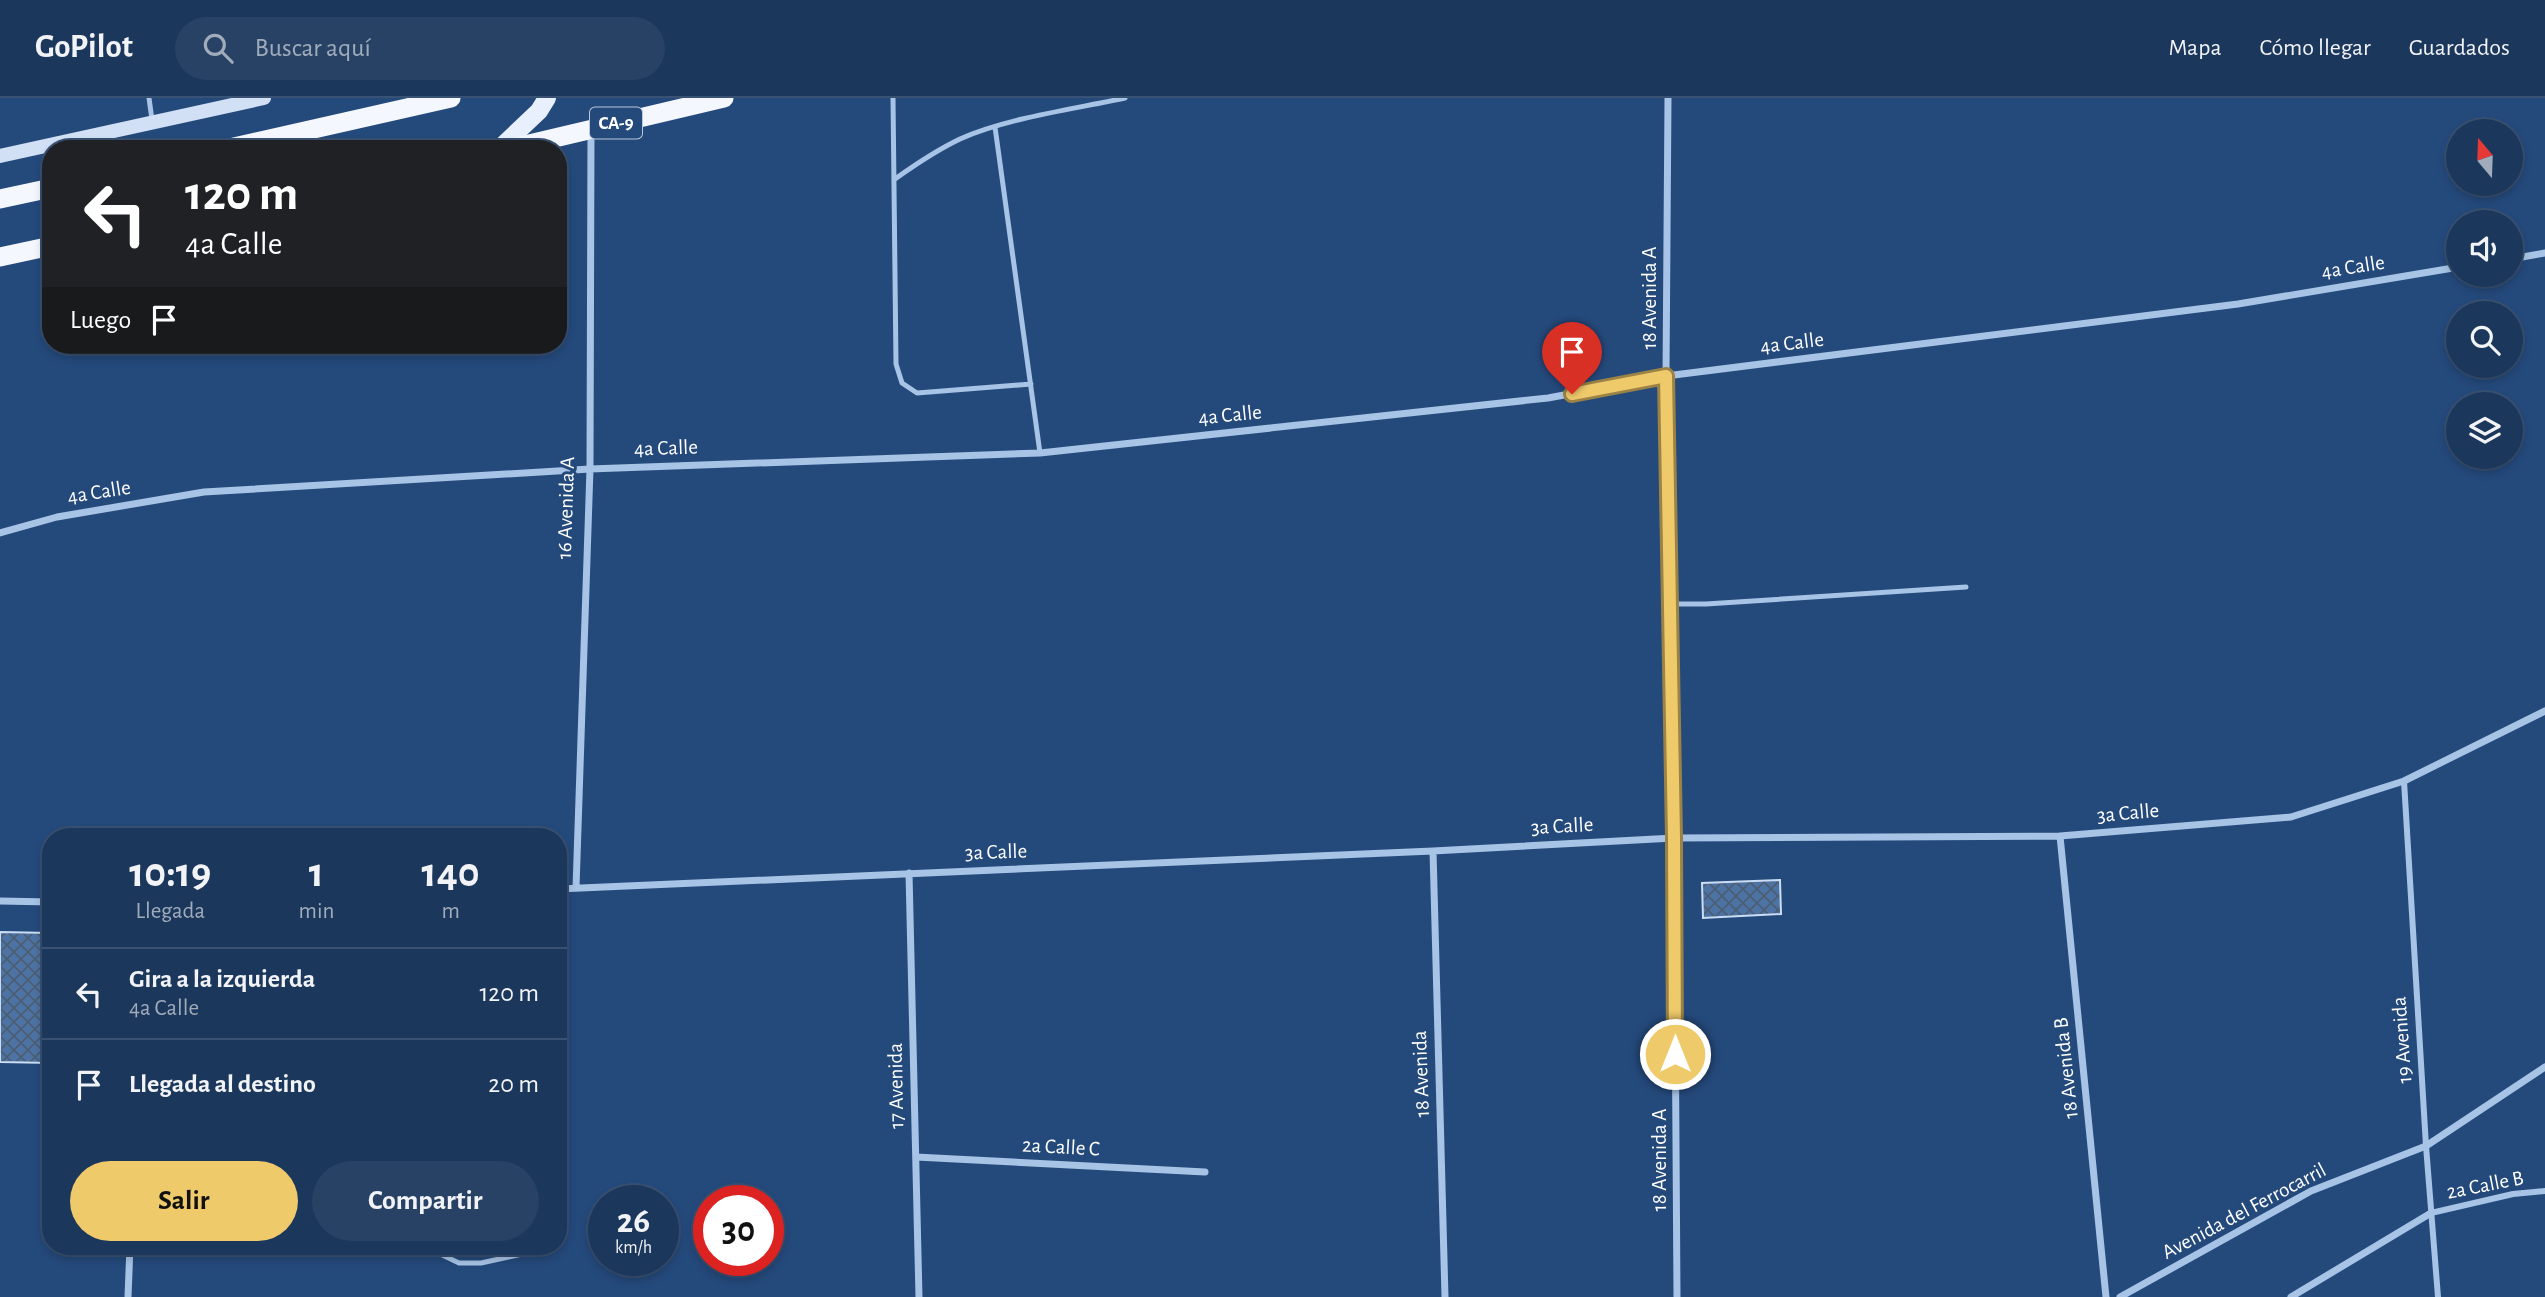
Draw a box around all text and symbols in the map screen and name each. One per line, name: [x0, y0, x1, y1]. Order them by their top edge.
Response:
search box: [175, 17, 665, 80]
icon: search: [199, 29, 237, 67]
text: GoPilot: [35, 31, 133, 64]
text: Buscar aquí: [255, 35, 371, 61]
text: Mapa: [2168, 36, 2222, 60]
text: Cómo llegar: [2260, 36, 2371, 60]
text: Guardados: [2409, 36, 2510, 60]
road number: CA-9: [590, 108, 642, 139]
north arrow: [2446, 119, 2524, 196]
map controls: [2446, 119, 2523, 469]
icon: left: [70, 168, 161, 259]
text: 120 m: [185, 170, 298, 219]
button: sound: [2446, 210, 2523, 287]
text: 4a Calle: [185, 228, 282, 260]
street label: 18 Avenida A: [1639, 247, 1660, 349]
street label: 4a Calle: [2320, 252, 2386, 282]
icon: arrive: [145, 301, 183, 339]
button: search: [2446, 301, 2523, 378]
text: Luego: [70, 307, 131, 333]
pin: [1542, 322, 1602, 394]
street label: 4a Calle: [1759, 329, 1825, 357]
icon: arrive: [1553, 333, 1591, 371]
button: layers: [2446, 392, 2523, 469]
street label: 4a Calle: [1197, 401, 1263, 429]
street label: 4a Calle: [634, 436, 698, 460]
street label: 16 Avenida A: [554, 456, 578, 560]
street label: 4a Calle: [66, 477, 132, 507]
street label: 3a Calle: [2096, 800, 2160, 826]
street label: 3a Calle: [1530, 814, 1594, 838]
street label: 3a Calle: [964, 840, 1028, 864]
text: 10:19: [129, 852, 211, 894]
text: 1: [309, 852, 324, 894]
text: 140: [422, 852, 480, 894]
text: Llegada: [135, 900, 205, 923]
text: min: [299, 900, 334, 923]
text: m: [441, 900, 460, 923]
text: Gira a la izquierda: [129, 966, 315, 992]
icon: left: [70, 975, 108, 1013]
text: 120 m: [479, 980, 539, 1006]
street label: 19 Avenida: [2388, 996, 2416, 1084]
text: 4a Calle: [129, 997, 199, 1020]
street label: 18 Avenida B: [2050, 1016, 2082, 1120]
position arrow: [1638, 1017, 1712, 1091]
street label: 18 Avenida: [1409, 1030, 1433, 1118]
street label: 17 Avenida: [885, 1043, 907, 1129]
icon: arrive: [70, 1066, 108, 1104]
text: Llegada al destino: [129, 1071, 316, 1097]
text: 20 m: [488, 1071, 539, 1097]
street label: 18 Avenida A: [1649, 1109, 1670, 1211]
street label: 2a Calle C: [1022, 1134, 1100, 1160]
street label: Avenida del Ferrocarril: [2159, 1159, 2329, 1263]
button: Salir: [70, 1161, 298, 1241]
button: Compartir: [312, 1161, 539, 1241]
street label: 2a Calle B: [2445, 1167, 2525, 1203]
speed limit sign: 30: [693, 1185, 784, 1276]
text: 26: [617, 1204, 650, 1239]
text: km/h: [615, 1239, 652, 1257]

